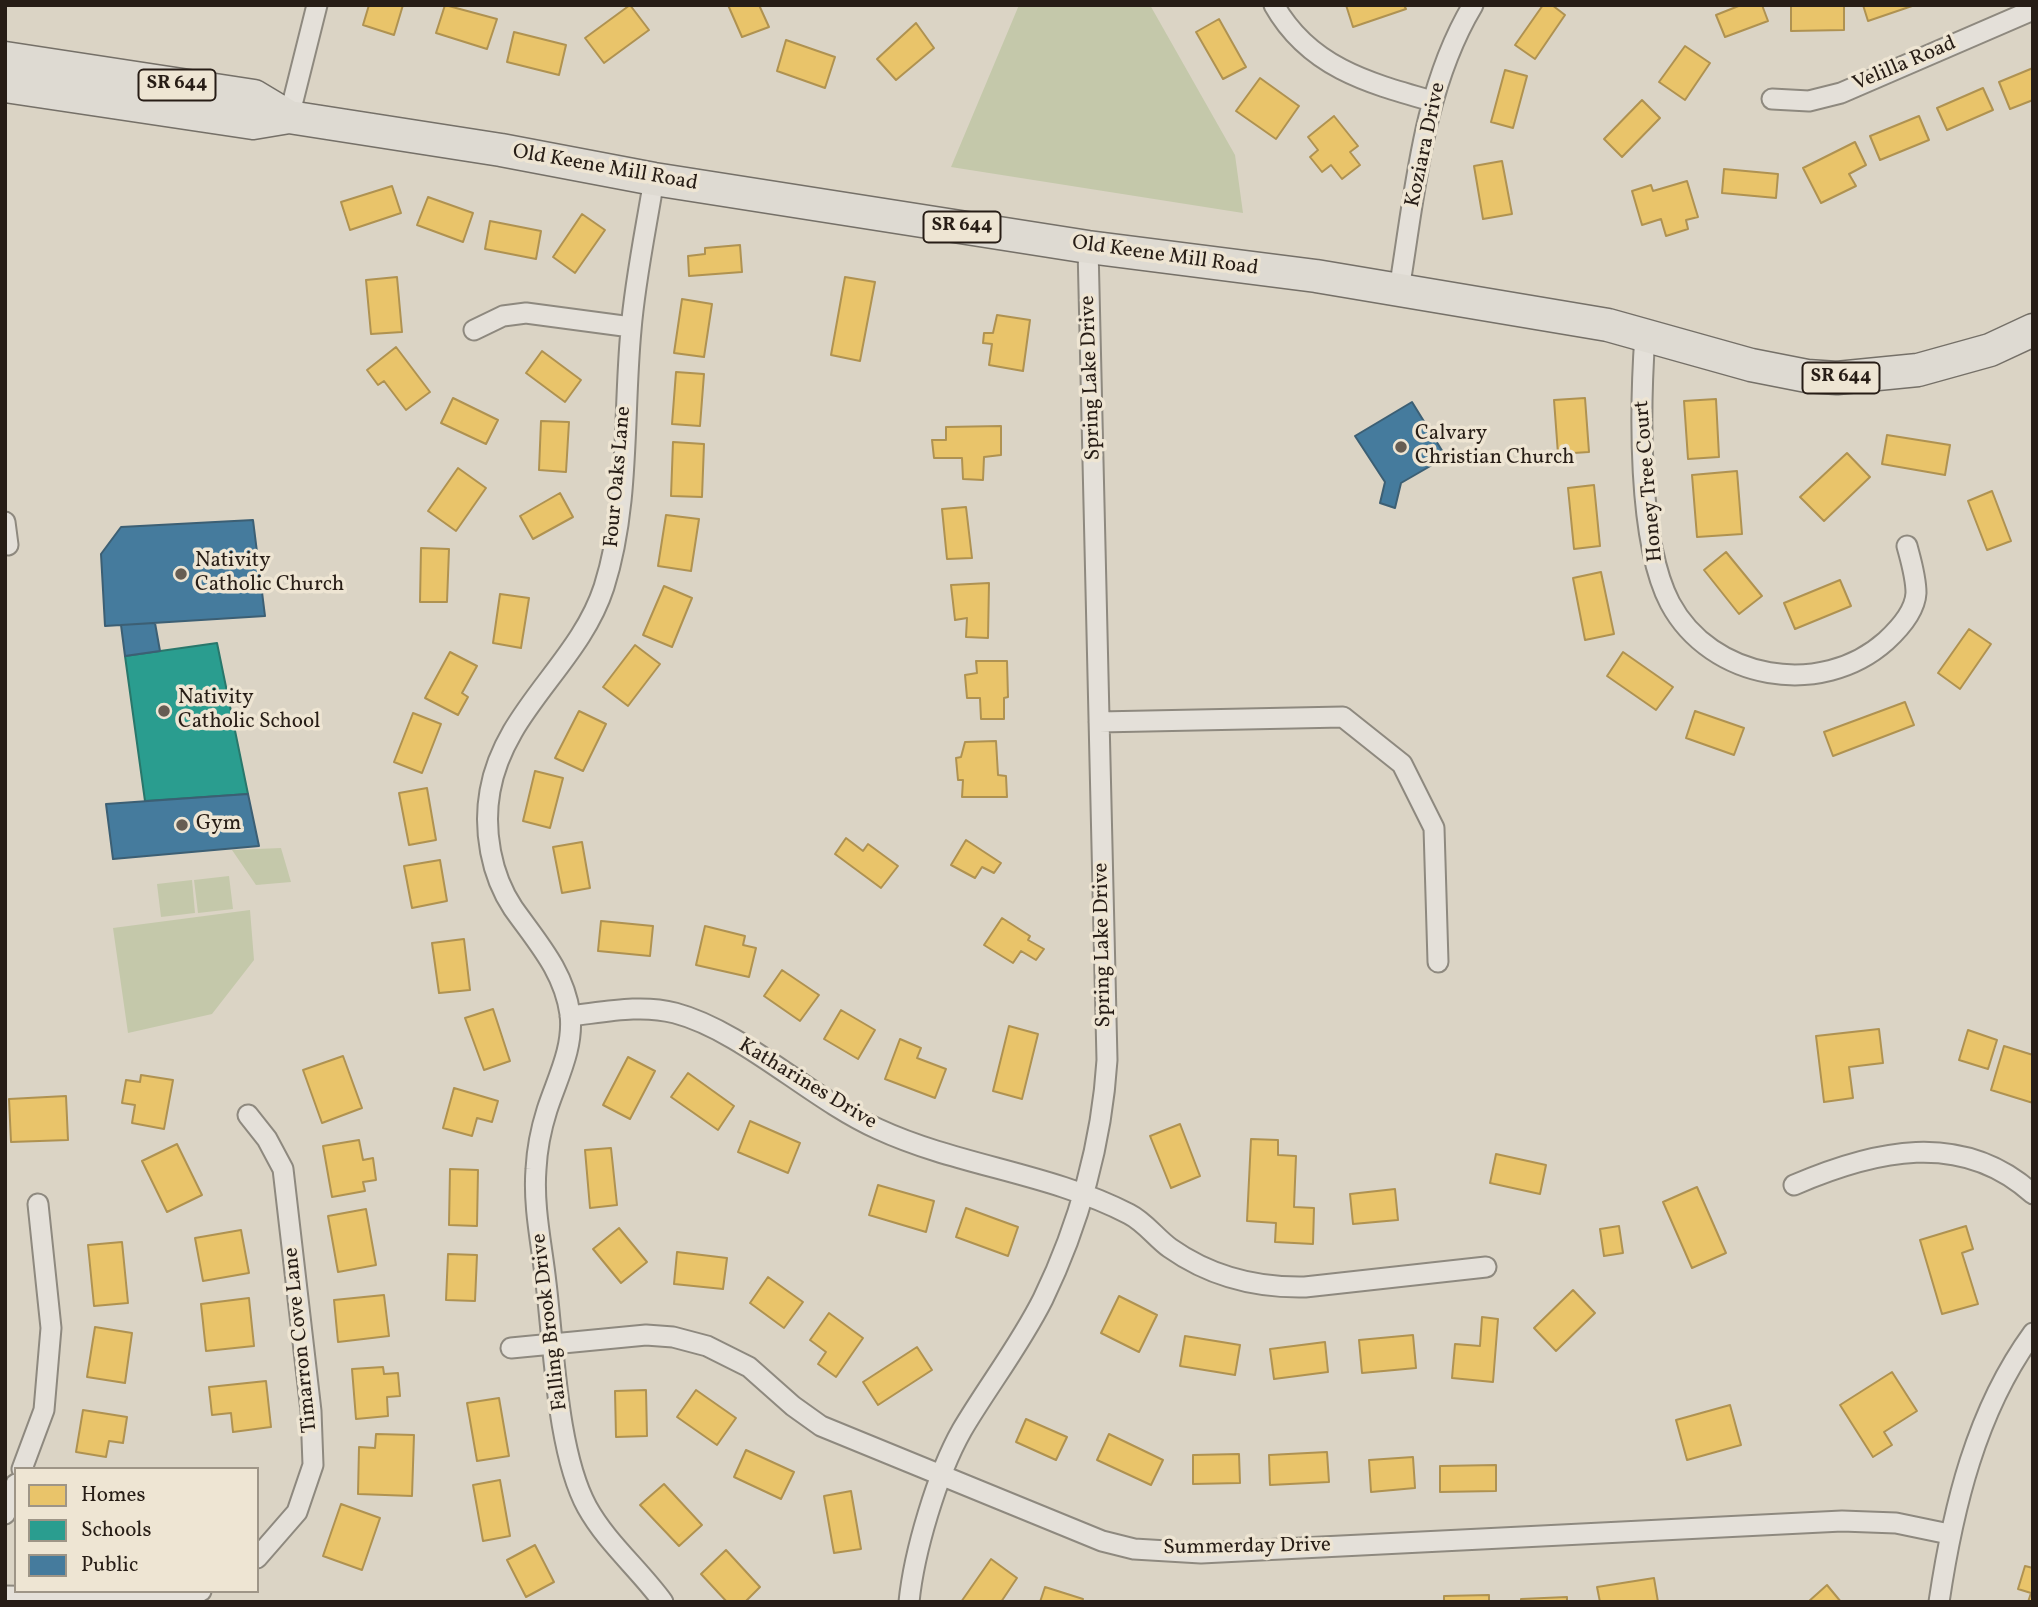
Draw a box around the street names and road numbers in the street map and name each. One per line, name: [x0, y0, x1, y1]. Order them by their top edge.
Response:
street label: Velilla Road: [1850, 32, 1960, 98]
road number: SR 644: [138, 69, 216, 100]
street label: Koziara Drive: [1402, 80, 1452, 210]
street label: Old Keene Mill Road: [510, 140, 700, 198]
road number: SR 644: [923, 212, 1000, 243]
street label: Old Keene Mill Road: [1070, 231, 1260, 283]
street label: Spring Lake Drive: [1077, 295, 1107, 461]
road number: SR 644: [1802, 362, 1880, 394]
street label: Honey Tree Court: [1630, 399, 1670, 563]
street label: Four Oaks Lane: [600, 405, 638, 549]
street label: Spring Lake Drive: [1090, 862, 1118, 1028]
street label: Katharines Drive: [733, 1034, 881, 1136]
street label: Falling Brook Drive: [528, 1232, 574, 1412]
street label: Timarron Cove Lane: [280, 1246, 324, 1434]
street label: Summerday Drive: [1163, 1534, 1331, 1562]

